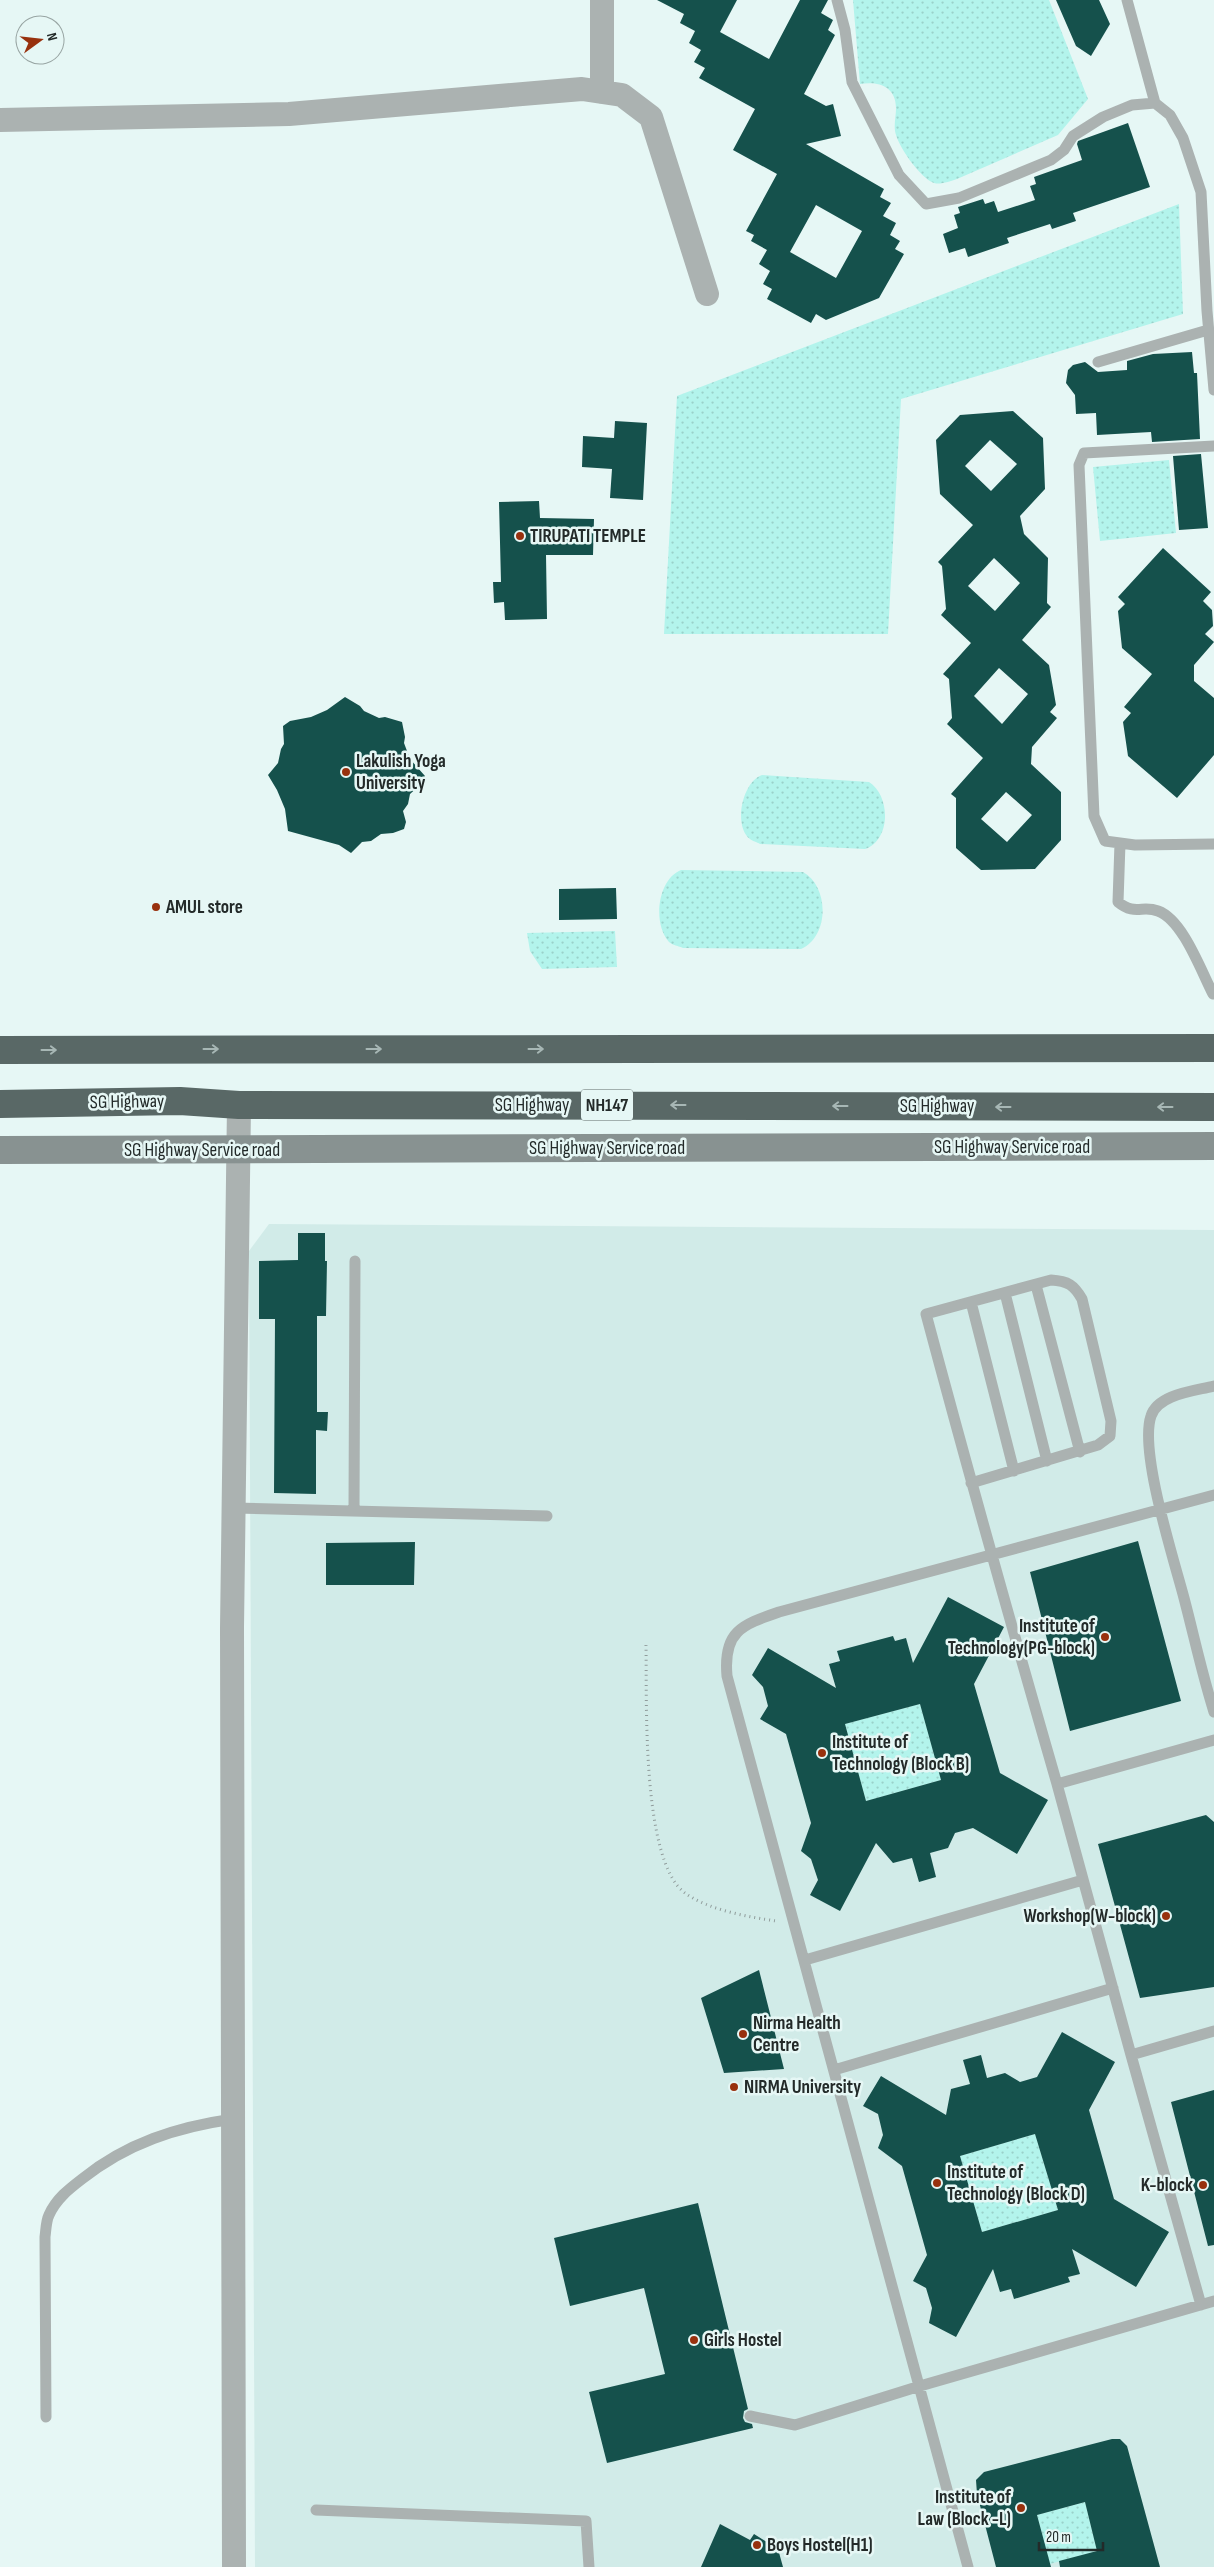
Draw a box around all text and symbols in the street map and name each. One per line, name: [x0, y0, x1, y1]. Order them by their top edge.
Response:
north arrow: [15, 15, 65, 65]
text: N: [43, 31, 61, 43]
place label: TIRUPATI TEMPLE: [530, 525, 646, 548]
marker: TIRUPATI TEMPLE: [514, 530, 526, 542]
place label: Lakulish Yoga University: [356, 750, 446, 795]
marker: Lakulish Yoga University: [340, 766, 352, 778]
place label: AMUL store: [165, 896, 243, 919]
marker: AMUL store: [150, 901, 162, 913]
one-way arrow: [202, 1044, 219, 1054]
one-way arrow: [365, 1044, 381, 1054]
one-way arrow: [528, 1044, 544, 1054]
one-way arrow: [40, 1045, 56, 1055]
street label: SG Highway: [90, 1090, 165, 1114]
road number: NH147: [581, 1090, 633, 1120]
street label: SG Highway: [495, 1094, 570, 1117]
street label: SG Highway: [900, 1095, 975, 1118]
one-way arrow: [670, 1100, 686, 1110]
one-way arrow: [833, 1101, 849, 1111]
one-way arrow: [995, 1102, 1012, 1112]
one-way arrow: [1158, 1102, 1174, 1112]
street label: SG Highway Service road: [934, 1136, 1090, 1159]
street label: SG Highway Service road: [529, 1137, 685, 1160]
street label: SG Highway Service road: [124, 1139, 280, 1162]
place label: Institute of Technology(PG-block): [948, 1615, 1096, 1660]
marker: Institute of Technology(PG-block): [1099, 1631, 1111, 1643]
place label: Institute of Technology (Block B): [832, 1731, 969, 1776]
marker: Institute of Technology (Block B): [816, 1747, 828, 1759]
place label: Workshop(W-block): [1023, 1905, 1156, 1928]
marker: Workshop(W-block): [1160, 1910, 1172, 1922]
place label: Nirma Health Centre: [753, 2012, 841, 2057]
marker: Nirma Health Centre: [737, 2028, 749, 2040]
place label: NIRMA University: [744, 2076, 861, 2099]
marker: NIRMA University: [728, 2081, 740, 2093]
place label: Institute of Technology (Block D): [947, 2161, 1085, 2206]
place label: K-block: [1141, 2174, 1193, 2197]
marker: Institute of Technology (Block D): [931, 2177, 943, 2189]
marker: K-block: [1197, 2179, 1209, 2191]
place label: Girls Hostel: [704, 2329, 782, 2352]
marker: Girls Hostel: [688, 2334, 700, 2346]
place label: Institute of Law (Block -L): [918, 2486, 1012, 2531]
marker: Institute of Law (Block -L): [1015, 2502, 1027, 2514]
scale bar: [1039, 2520, 1103, 2552]
text: 20 m: [1046, 2528, 1071, 2547]
place label: Boys Hostel(H1): [767, 2534, 873, 2557]
marker: Boys Hostel(H1): [751, 2539, 763, 2551]

